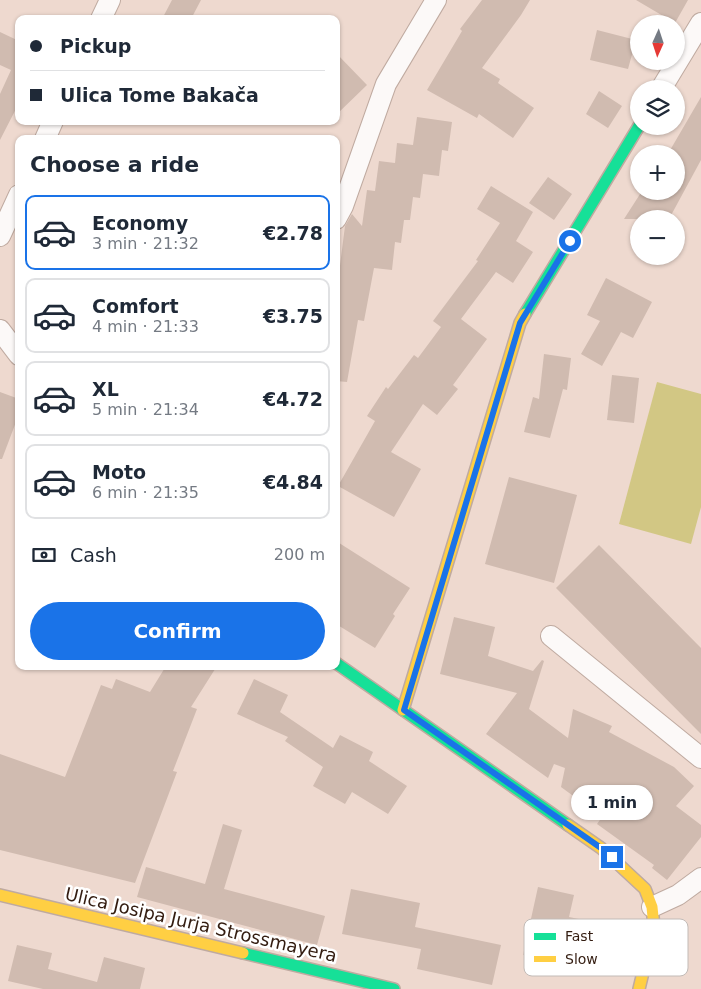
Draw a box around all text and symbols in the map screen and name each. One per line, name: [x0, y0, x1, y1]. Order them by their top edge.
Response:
north arrow: [630, 15, 685, 70]
map controls: [630, 15, 685, 265]
text: Pickup: [60, 35, 131, 57]
button: layers: [630, 80, 685, 135]
text: Ulica Tome Bakača: [60, 84, 259, 106]
button: +: [630, 145, 685, 200]
text: Choose a ride: [30, 152, 199, 177]
icon: car: [32, 210, 77, 255]
button: −: [630, 210, 685, 265]
text: Economy: [92, 212, 188, 234]
text: €2.78: [263, 222, 323, 244]
route start: [559, 230, 581, 252]
text: 3 min · 21:32: [92, 234, 199, 253]
icon: car: [32, 293, 77, 338]
text: Comfort: [92, 295, 179, 317]
text: €3.75: [263, 305, 323, 327]
text: 4 min · 21:33: [92, 317, 199, 336]
icon: car: [32, 376, 77, 421]
text: XL: [92, 378, 119, 400]
text: €4.72: [263, 388, 323, 410]
text: 5 min · 21:34: [92, 400, 199, 419]
icon: car: [32, 459, 77, 504]
text: Moto: [92, 461, 146, 483]
text: €4.84: [263, 471, 323, 493]
text: 6 min · 21:35: [92, 483, 199, 502]
icon: cash: [30, 541, 58, 569]
text: Cash: [70, 544, 117, 566]
text: 200 m: [274, 545, 325, 564]
button: Confirm: [30, 602, 325, 660]
callout: 1 min: [571, 784, 653, 820]
text: 1 min: [587, 793, 637, 812]
route end: [601, 846, 623, 868]
street label: Ulica Josipa Jurja Strossmayera: [63, 883, 339, 966]
legend: [524, 919, 688, 976]
text: Fast: [565, 928, 594, 944]
text: Slow: [565, 951, 598, 967]

